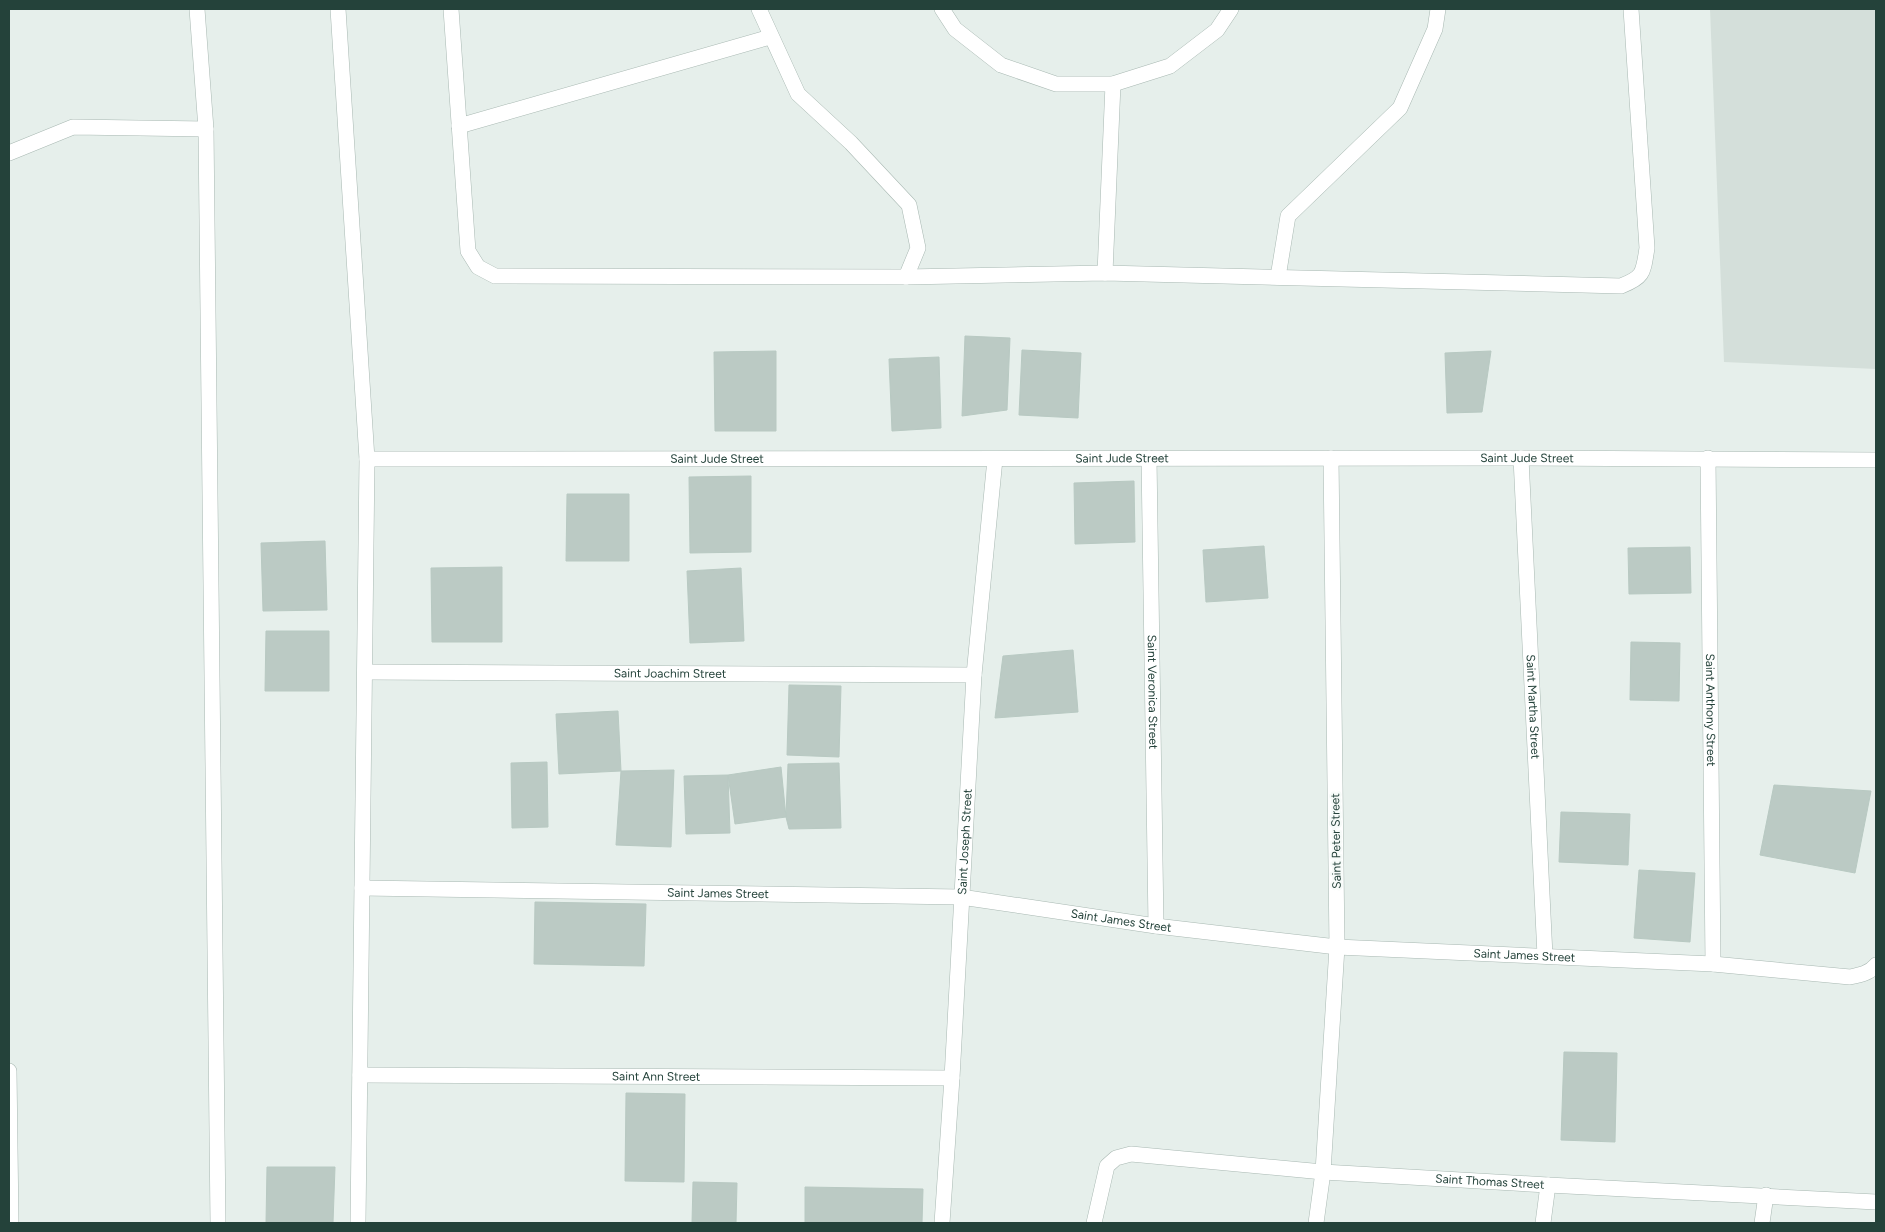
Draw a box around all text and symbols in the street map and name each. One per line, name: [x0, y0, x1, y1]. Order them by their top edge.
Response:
street label: Saint Jude Street: [1075, 451, 1169, 465]
street label: Saint Jude Street: [1480, 451, 1574, 465]
street label: Saint Jude Street: [670, 452, 764, 466]
street label: Saint Veronica Street: [1145, 635, 1160, 750]
street label: Saint Anthony Street: [1703, 653, 1718, 767]
street label: Saint Martha Street: [1523, 654, 1543, 760]
street label: Saint Joachim Street: [614, 666, 727, 681]
street label: Saint Joseph Street: [955, 788, 975, 895]
street label: Saint Peter Street: [1328, 793, 1344, 889]
street label: Saint James Street: [667, 886, 769, 901]
street label: Saint James Street: [1070, 906, 1173, 935]
street label: Saint James Street: [1473, 946, 1576, 965]
street label: Saint Ann Street: [612, 1069, 701, 1084]
street label: Saint Thomas Street: [1435, 1171, 1545, 1192]

